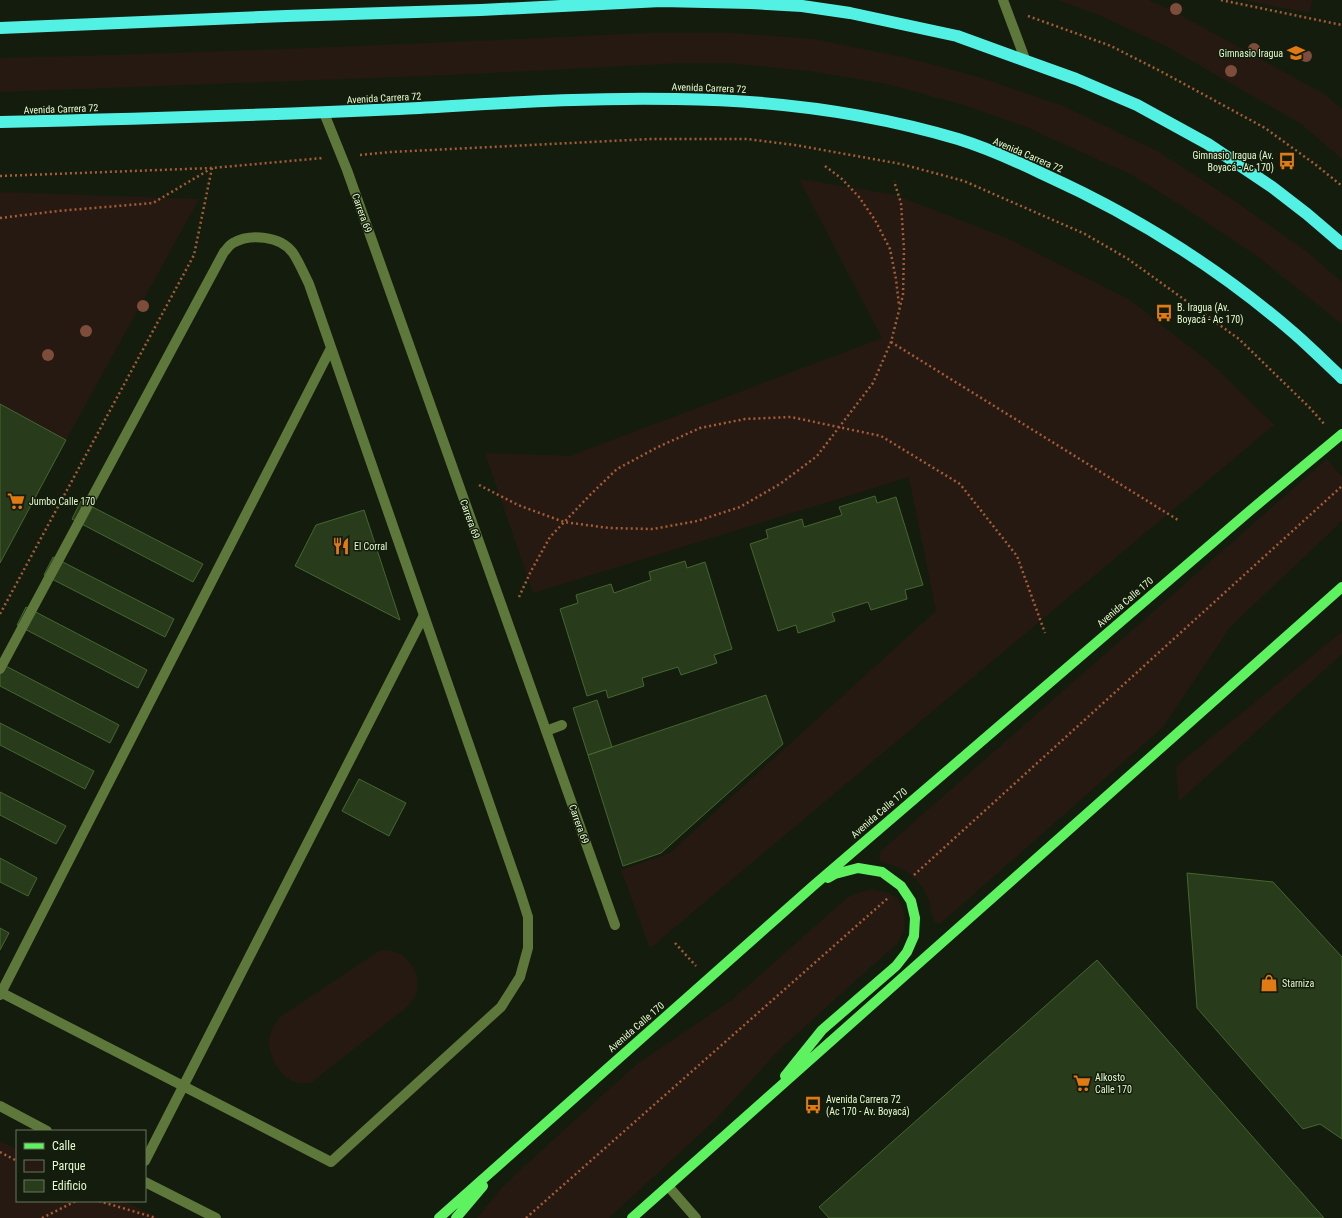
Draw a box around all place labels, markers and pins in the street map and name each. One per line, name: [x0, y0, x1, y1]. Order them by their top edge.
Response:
school or university icon: Gimnasio Iragua: [1286, 43, 1306, 63]
place label: Gimnasio Iragua: [1219, 48, 1283, 59]
place label: Gimnasio Iragua (Av. Boyacá - Ac 170): [1192, 150, 1274, 174]
bus stop icon: Gimnasio Iragua (Av. Boyacá - Ac 170): [1277, 151, 1297, 171]
place label: B. Iragua (Av. Boyacá - Ac 170): [1177, 302, 1243, 326]
bus stop icon: B. Iragua (Av. Boyacá - Ac 170): [1154, 303, 1174, 323]
supermarket icon: Jumbo Calle 170: [6, 491, 26, 511]
place label: Jumbo Calle 170: [29, 496, 95, 507]
restaurant icon: El Corral: [331, 536, 351, 556]
place label: El Corral: [354, 541, 387, 552]
shop icon: Starniza: [1259, 973, 1279, 993]
place label: Starniza: [1282, 978, 1315, 989]
place label: Alkosto Calle 170: [1095, 1072, 1132, 1095]
supermarket icon: Alkosto Calle 170: [1072, 1073, 1092, 1093]
place label: Avenida Carrera 72 (Ac 170 - Av. Boyacá): [826, 1094, 910, 1118]
bus stop icon: Avenida Carrera 72 (Ac 170 - Av. Boyacá): [803, 1095, 823, 1115]

